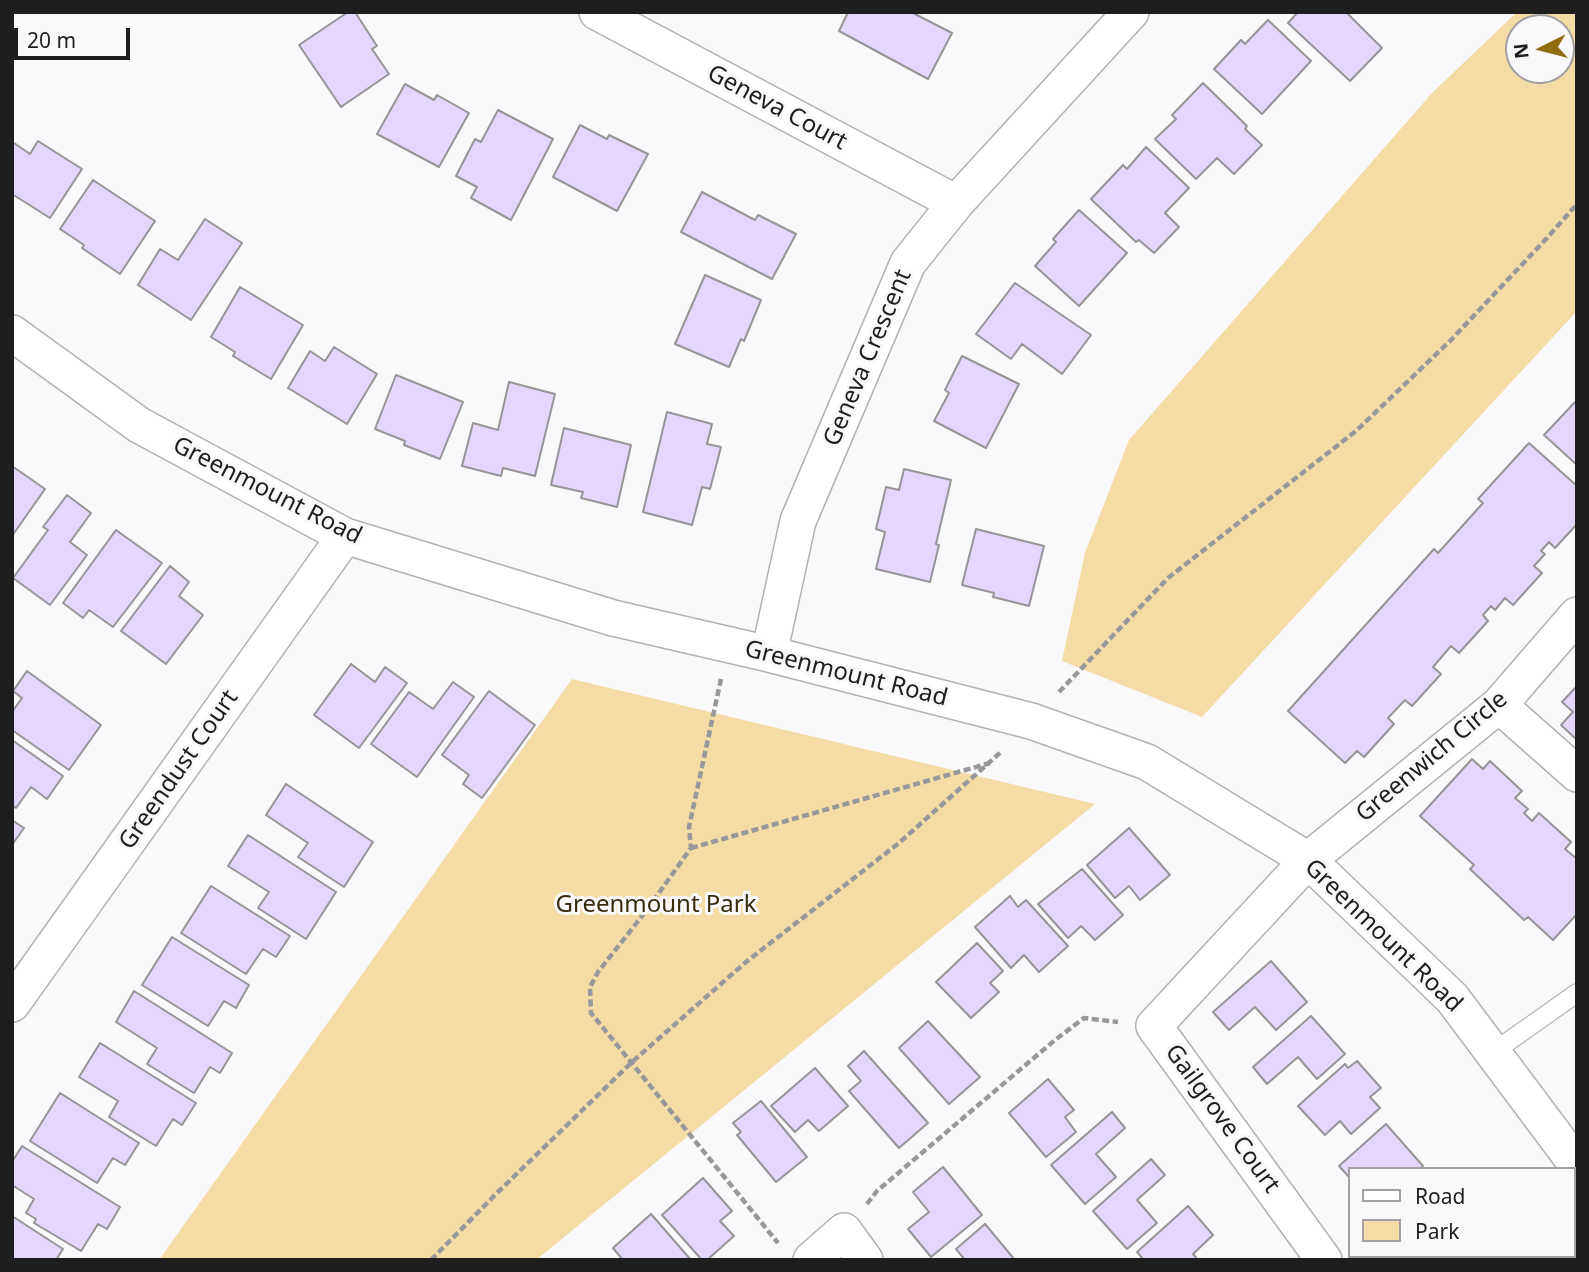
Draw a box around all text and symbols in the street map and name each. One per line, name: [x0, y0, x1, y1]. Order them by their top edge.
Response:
scale bar: [18, 14, 133, 58]
north arrow: [1505, 14, 1575, 84]
text: 20 m: [27, 26, 76, 54]
text: N: [1507, 42, 1535, 60]
street label: Geneva Court: [702, 59, 852, 157]
street label: Geneva Crescent: [818, 265, 918, 451]
street label: Greenmount Road: [168, 431, 366, 551]
street label: Greenmount Road: [742, 635, 950, 713]
street label: Greendust Court: [113, 685, 245, 855]
street label: Greenwich Circle: [1351, 685, 1513, 829]
street label: Greenmount Road: [1298, 853, 1468, 1019]
park label: Greenmount Park: [555, 891, 757, 919]
street label: Gailgrove Court: [1158, 1039, 1286, 1199]
legend: [1348, 1167, 1575, 1258]
text: Road: [1415, 1182, 1465, 1210]
text: Park: [1415, 1217, 1459, 1245]

